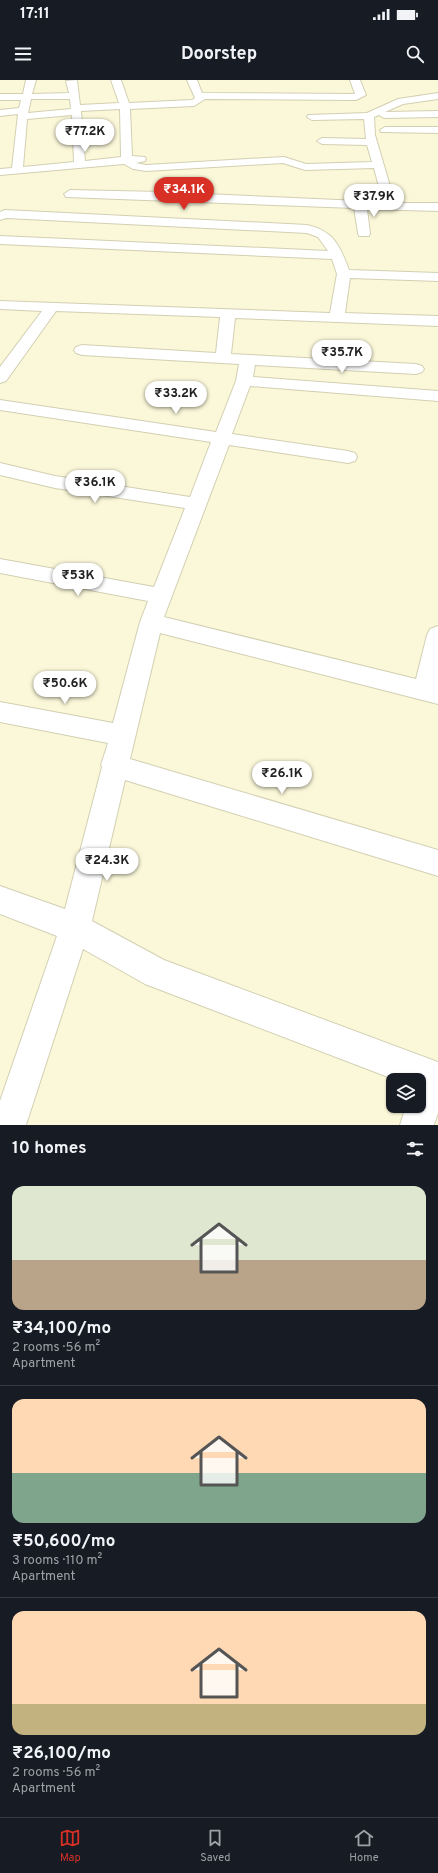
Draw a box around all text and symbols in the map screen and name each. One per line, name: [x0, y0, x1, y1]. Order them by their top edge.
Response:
text: 17:11: [20, 5, 50, 24]
icon: menu: [12, 43, 34, 65]
text: Doorstep: [181, 43, 257, 66]
icon: search: [404, 43, 426, 65]
pin: ₹77.2K: [52, 119, 118, 153]
text: ₹77.2K: [64, 124, 106, 140]
pin: ₹34.1K: [151, 177, 217, 211]
text: ₹34.1K: [163, 182, 205, 198]
pin: ₹37.9K: [341, 184, 407, 218]
text: ₹37.9K: [353, 189, 395, 205]
pin: ₹35.7K: [309, 340, 375, 374]
text: ₹35.7K: [321, 345, 363, 361]
pin: ₹33.2K: [143, 381, 209, 415]
text: ₹33.2K: [154, 386, 198, 402]
pin: ₹36.1K: [62, 470, 128, 504]
text: ₹36.1K: [74, 475, 116, 491]
pin: ₹53K: [54, 563, 102, 597]
text: ₹53K: [61, 568, 95, 584]
pin: ₹50.6K: [32, 671, 98, 705]
text: ₹50.6K: [42, 676, 88, 692]
pin: ₹26.1K: [249, 761, 315, 795]
text: ₹26.1K: [261, 766, 303, 782]
pin: ₹24.3K: [74, 848, 140, 882]
text: ₹24.3K: [85, 853, 129, 869]
map controls: [386, 1073, 426, 1113]
button: layers: [386, 1073, 426, 1113]
text: 10 homes: [12, 1138, 87, 1160]
icon: filters: [404, 1138, 426, 1160]
icon: home: [183, 1212, 255, 1284]
text: ₹34,100/mo: [12, 1318, 111, 1340]
text: 2 rooms · 56 m²: [12, 1340, 100, 1356]
text: Apartment: [12, 1356, 75, 1372]
icon: home: [183, 1425, 255, 1497]
text: ₹50,600/mo: [12, 1531, 115, 1553]
text: 3 rooms · 110 m²: [12, 1553, 102, 1569]
text: Apartment: [12, 1569, 75, 1585]
icon: home: [183, 1637, 255, 1709]
text: ₹26,100/mo: [12, 1743, 111, 1765]
text: 2 rooms · 56 m²: [12, 1765, 100, 1781]
text: Apartment: [12, 1781, 75, 1797]
tab: Map: [59, 1827, 81, 1865]
tab: Saved: [200, 1827, 231, 1865]
tab: Home: [349, 1827, 379, 1865]

